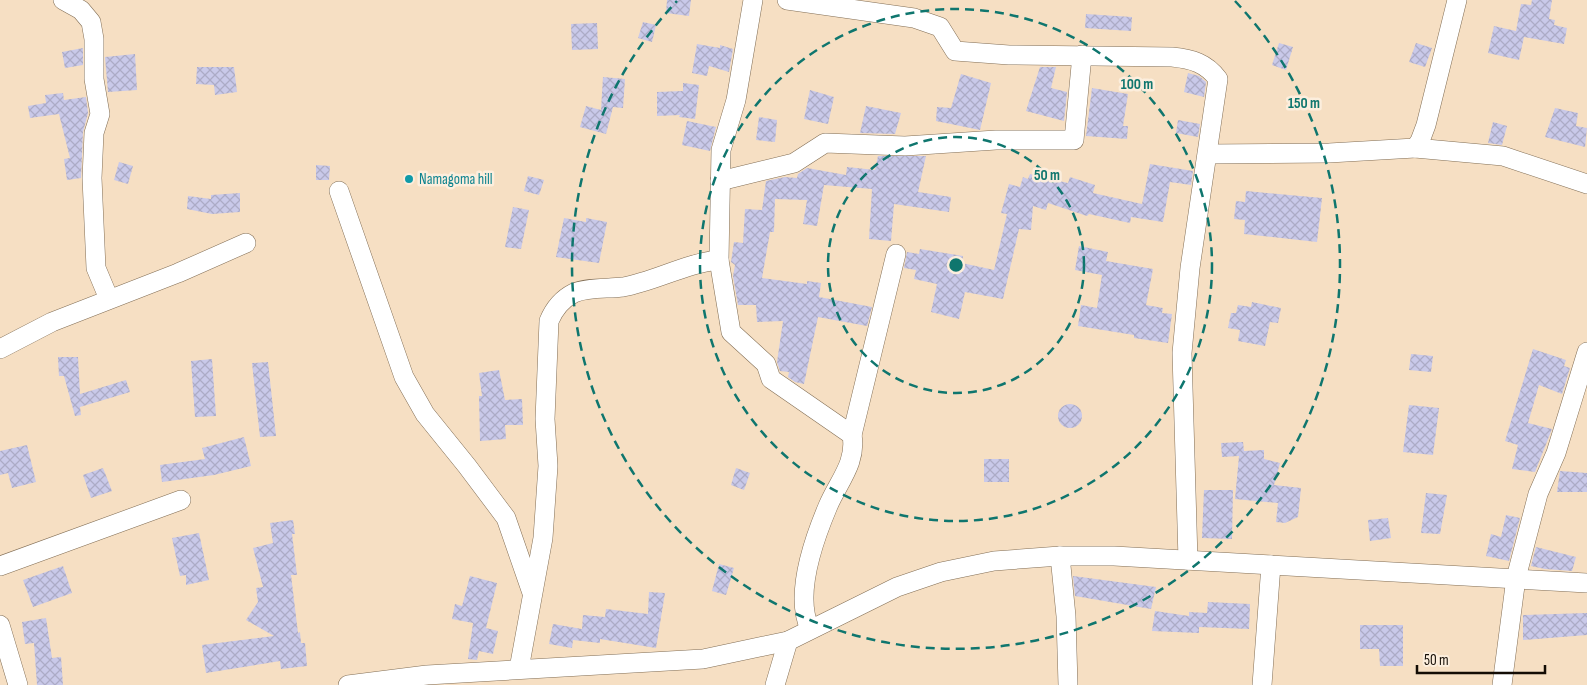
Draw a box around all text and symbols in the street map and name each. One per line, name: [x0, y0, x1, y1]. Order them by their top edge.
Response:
text: 100 m: [1121, 75, 1153, 94]
text: 150 m: [1288, 94, 1320, 113]
text: 50 m: [1034, 166, 1060, 185]
place label: Namagoma hill: [419, 170, 493, 189]
marker: Namagoma hill: [403, 173, 415, 185]
centre of rings: [947, 256, 965, 274]
scale bar: [1417, 642, 1544, 674]
text: 50 m: [1424, 651, 1449, 670]

